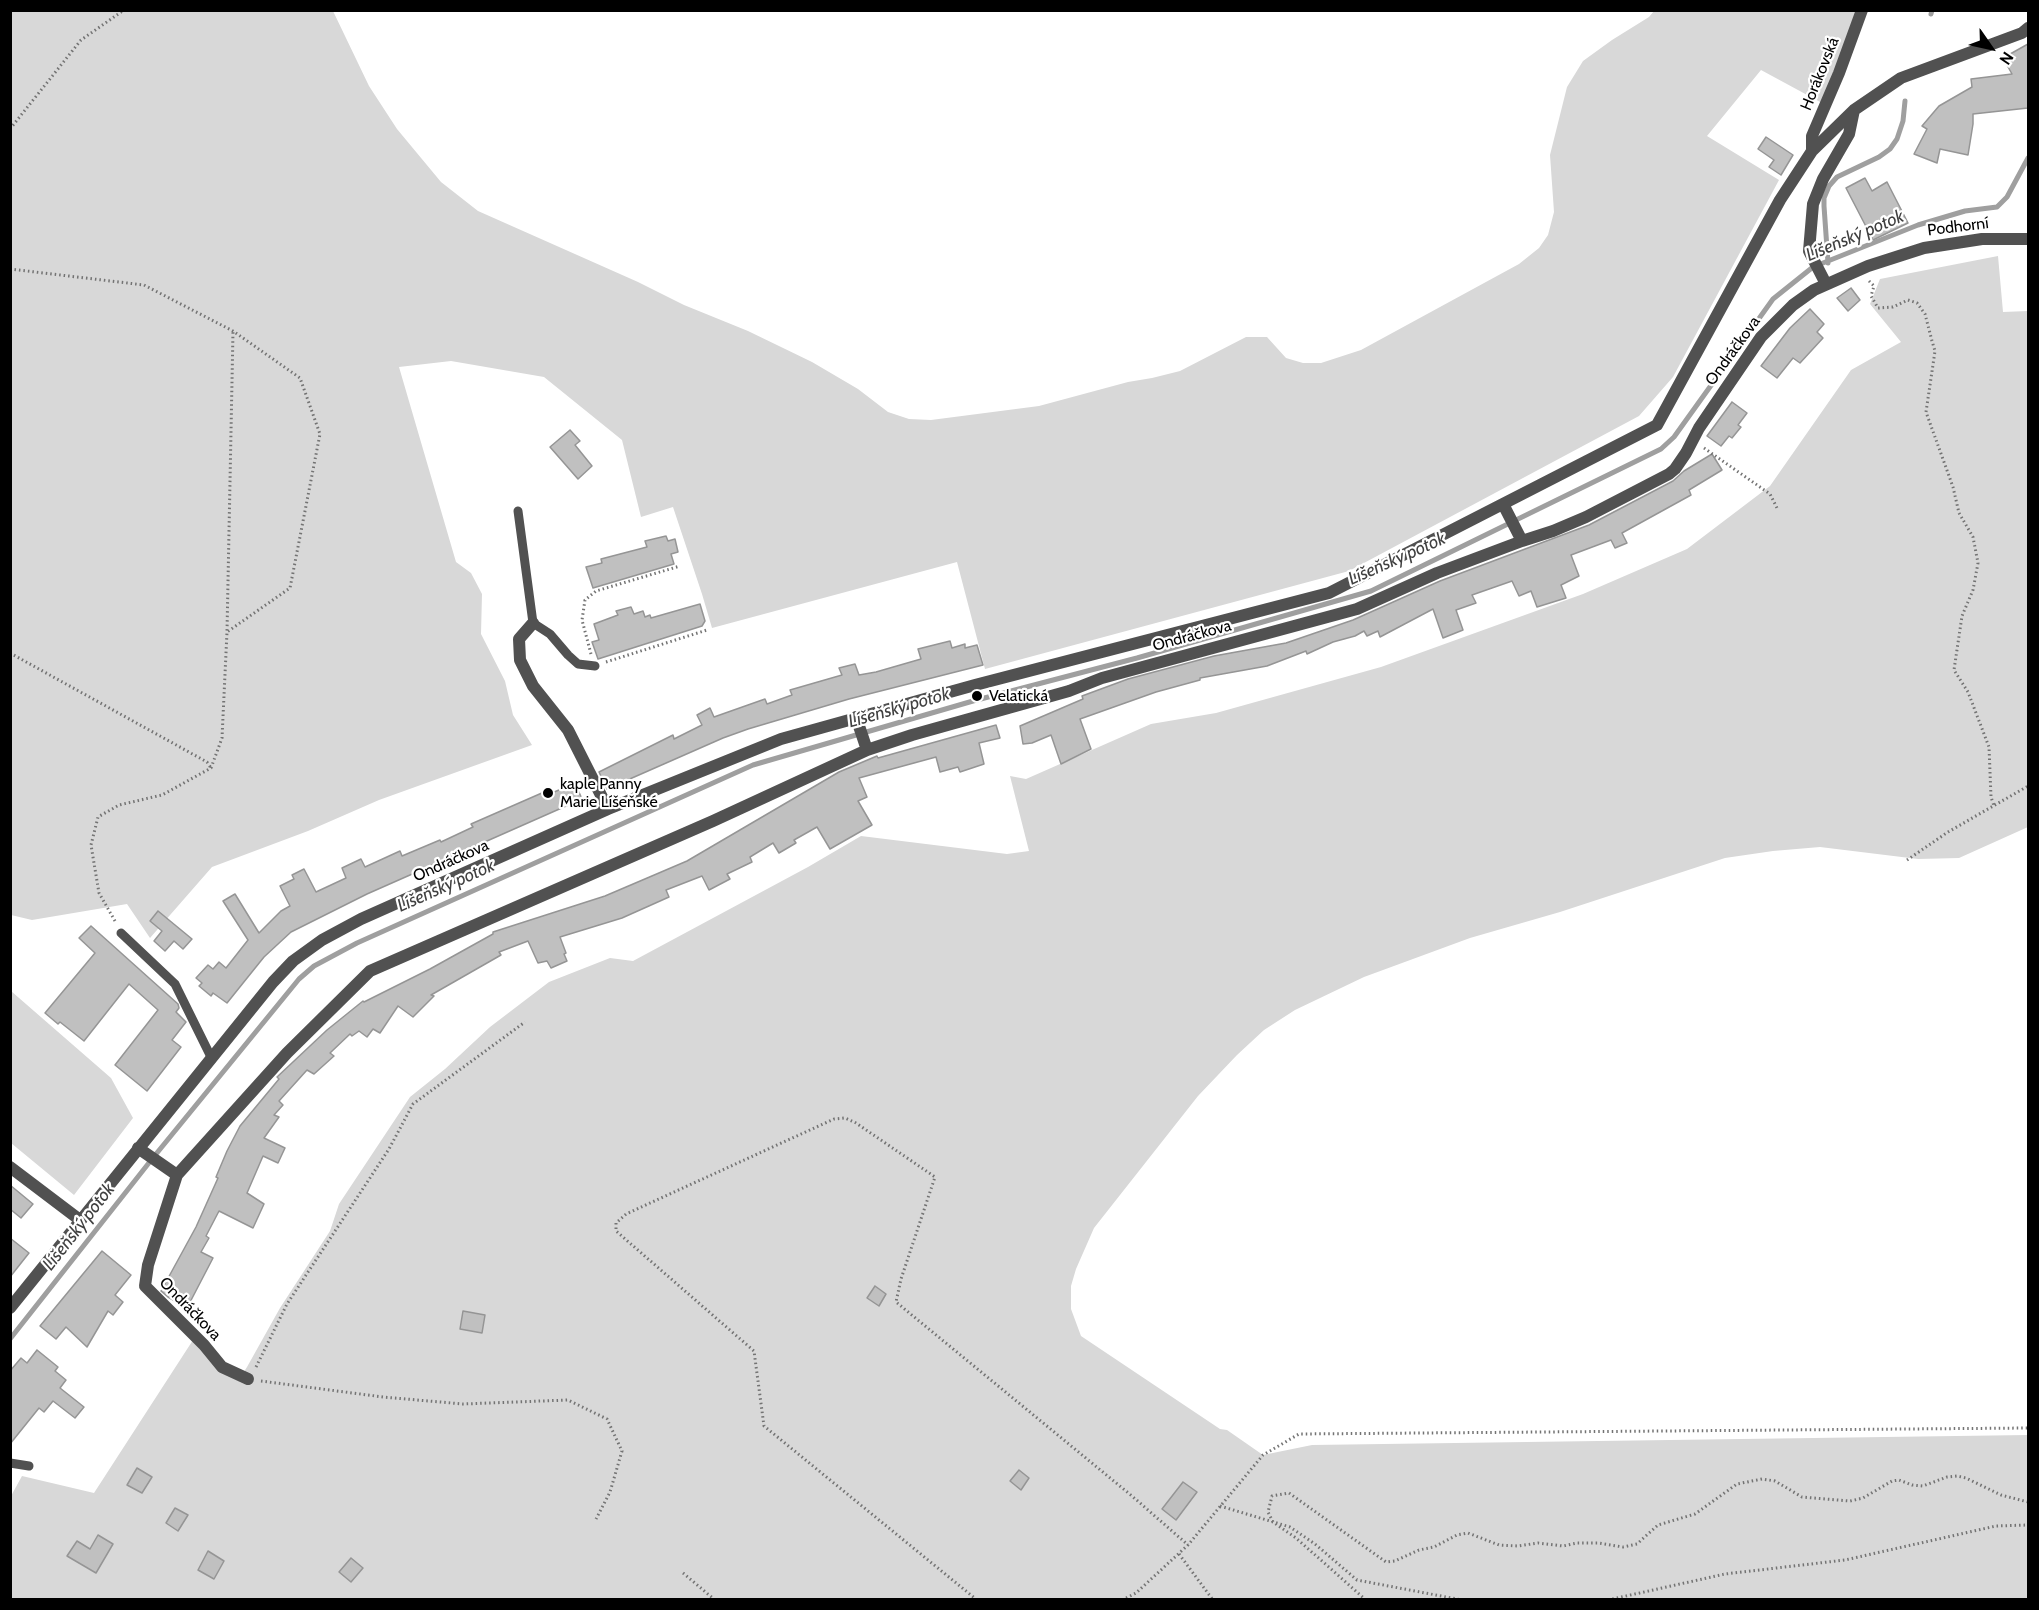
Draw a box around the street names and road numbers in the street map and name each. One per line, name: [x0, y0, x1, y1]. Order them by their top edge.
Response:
street label: Horákovská: [1797, 35, 1843, 113]
street label: Podhorní: [1926, 214, 1990, 240]
street label: Ondráčkova: [1701, 313, 1765, 389]
street label: Ondráčkova: [1150, 616, 1234, 656]
street label: Ondráčkova: [410, 836, 492, 886]
street label: Ondráčkova: [155, 1273, 225, 1345]

